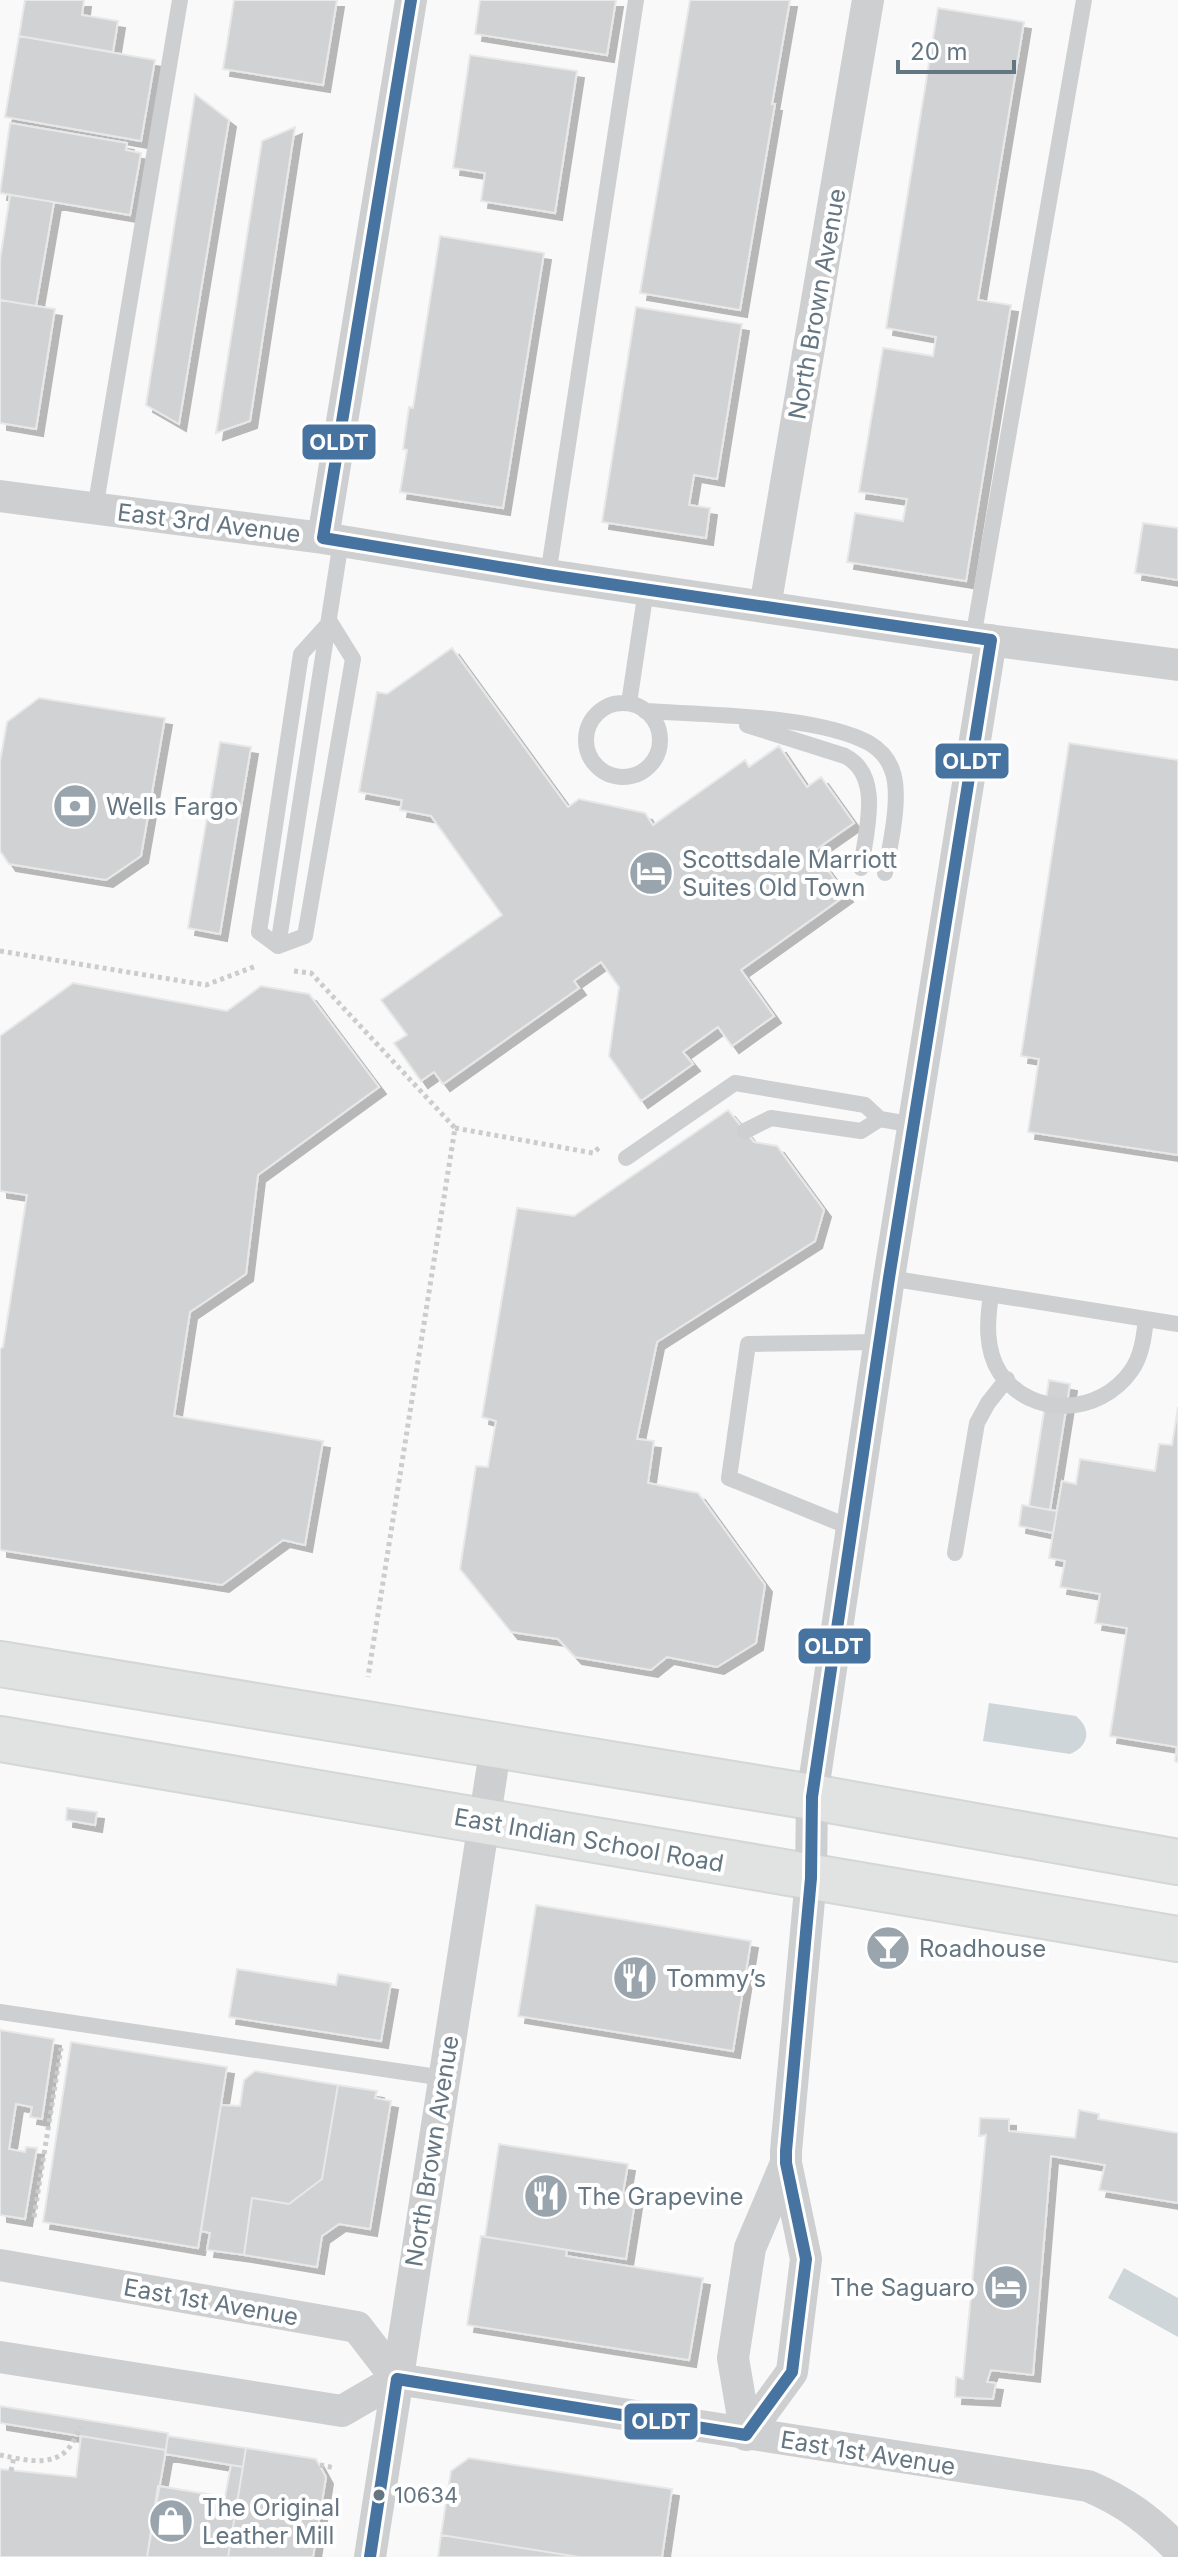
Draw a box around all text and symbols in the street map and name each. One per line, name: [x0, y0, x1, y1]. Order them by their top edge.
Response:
scale bar: [898, 24, 1014, 74]
text: 20 m: [910, 37, 968, 66]
street label: North Brown Avenue: [782, 186, 852, 422]
line badge: OLDT: [301, 423, 377, 461]
text: OLDT: [309, 429, 369, 455]
street label: East 3rd Avenue: [116, 497, 302, 549]
line badge: OLDT: [934, 742, 1010, 780]
text: OLDT: [942, 748, 1002, 774]
bank icon: Wells Fargo: [51, 782, 99, 830]
place label: Wells Fargo: [106, 792, 238, 821]
place label: Scottsdale Marriott Suites Old Town: [682, 845, 897, 902]
hotel icon: Scottsdale Marriott Suites Old Town: [627, 849, 675, 897]
line badge: OLDT: [797, 1627, 872, 1665]
text: OLDT: [804, 1633, 864, 1659]
street label: East Indian School Road: [452, 1802, 726, 1878]
bar icon: Roadhouse: [864, 1924, 912, 1972]
place label: Roadhouse: [919, 1934, 1046, 1963]
restaurant icon: Tommy’s: [611, 1954, 659, 2002]
place label: Tommy’s: [666, 1964, 766, 1993]
street label: North Brown Avenue: [399, 2033, 465, 2269]
restaurant icon: The Grapevine: [522, 2172, 570, 2220]
place label: The Grapevine: [577, 2182, 744, 2211]
hotel icon: The Saguaro: [982, 2263, 1030, 2311]
street label: East 1st Avenue: [122, 2272, 300, 2332]
place label: The Saguaro: [830, 2273, 975, 2302]
line badge: OLDT: [623, 2402, 699, 2441]
text: OLDT: [631, 2408, 691, 2434]
street label: East 1st Avenue: [779, 2425, 957, 2481]
place label: 10634: [394, 2482, 458, 2508]
marker: 10634: [371, 2487, 387, 2503]
place label: The Original Leather Mill: [202, 2493, 340, 2550]
shop icon: The Original Leather Mill: [147, 2497, 195, 2545]

